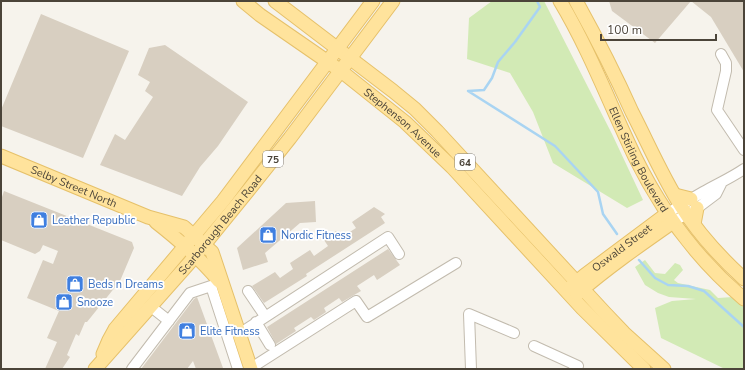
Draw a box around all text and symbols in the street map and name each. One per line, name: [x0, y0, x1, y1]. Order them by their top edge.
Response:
scale bar: [601, 16, 716, 42]
text: 100 m: [607, 22, 642, 38]
street label: Stephenson Avenue: [360, 85, 445, 161]
street label: Ellen Stirling Boulevard: [605, 105, 672, 215]
road number: 75: [263, 151, 283, 167]
road number: 64: [455, 154, 475, 170]
street label: Selby Street North: [28, 162, 119, 211]
street label: Scarborough Beach Road: [175, 172, 266, 278]
shop icon: Leather Republic: [29, 210, 49, 230]
place label: Leather Republic: [52, 213, 135, 228]
street label: Oswald Street: [589, 221, 655, 275]
shop icon: Nordic Fitness: [258, 225, 278, 245]
place label: Nordic Fitness: [281, 228, 351, 243]
shop icon: Beds n Dreams: [65, 274, 85, 294]
place label: Beds n Dreams: [88, 277, 163, 292]
shop icon: Snooze: [54, 292, 74, 312]
place label: Snooze: [77, 295, 113, 310]
shop icon: Elite Fitness: [177, 321, 197, 341]
place label: Elite Fitness: [200, 324, 260, 339]

